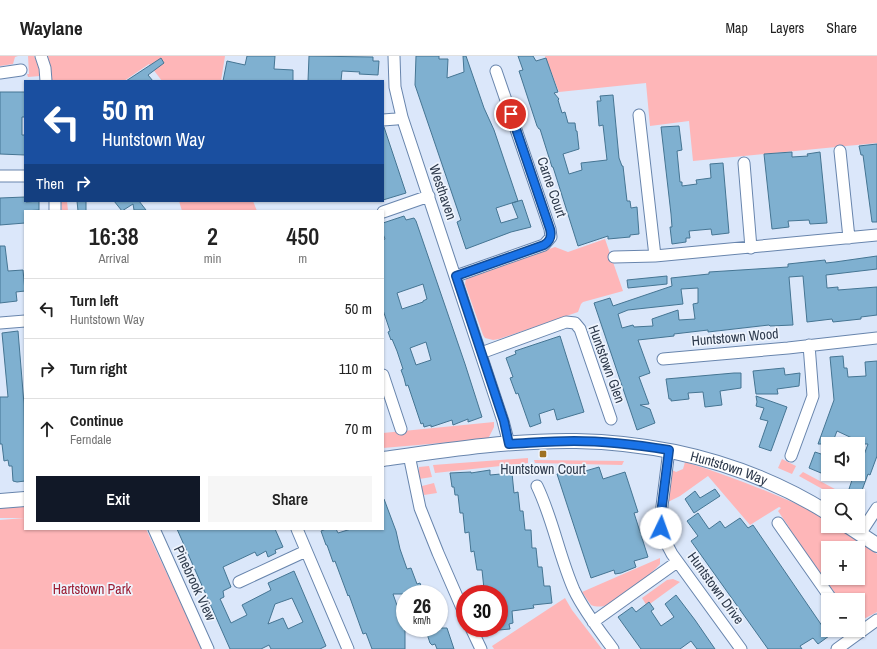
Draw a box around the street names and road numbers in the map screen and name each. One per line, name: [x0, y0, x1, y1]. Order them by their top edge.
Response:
street label: Carne Court: [533, 155, 571, 219]
street label: Westhaven: [425, 162, 461, 222]
street label: Huntstown Glen: [585, 323, 629, 405]
street label: Huntstown Wood: [691, 324, 779, 350]
street label: Huntstown Way: [689, 447, 770, 489]
street label: Pinebrook View: [170, 543, 221, 624]
street label: Huntstown Drive: [684, 548, 748, 628]

